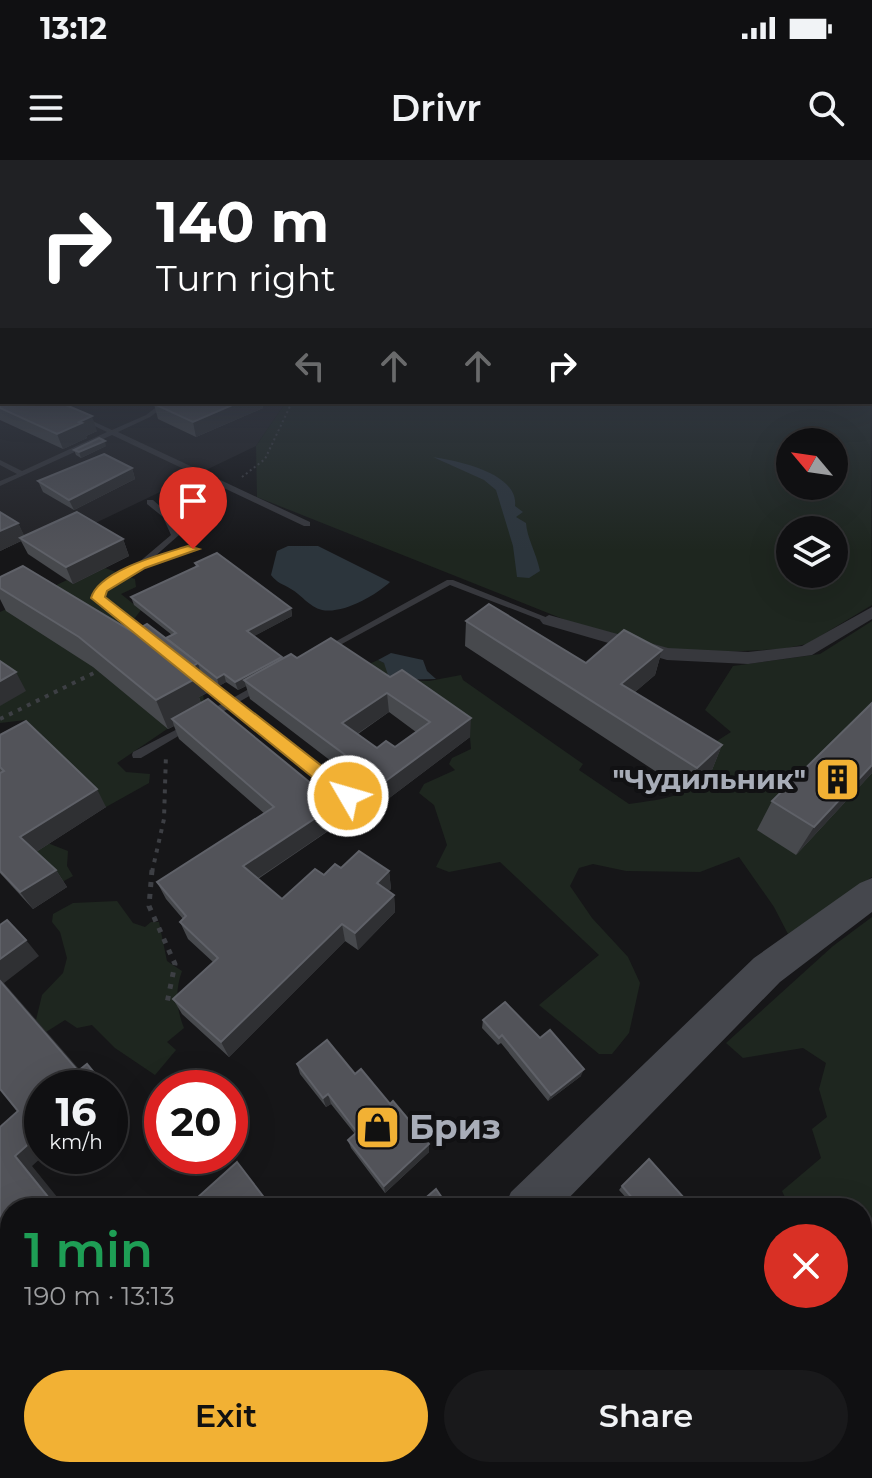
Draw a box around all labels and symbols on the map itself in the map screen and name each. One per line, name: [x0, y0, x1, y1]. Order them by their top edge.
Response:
north arrow: [776, 428, 848, 500]
pin: [159, 467, 227, 549]
position arrow: [306, 754, 390, 838]
building icon: "Чудильник": [813, 755, 861, 803]
place label: "Чудильник": [613, 762, 806, 796]
speed limit sign: 20: [144, 1070, 248, 1174]
shop icon: Бриз: [354, 1103, 402, 1151]
place label: Бриз: [409, 1106, 501, 1148]

